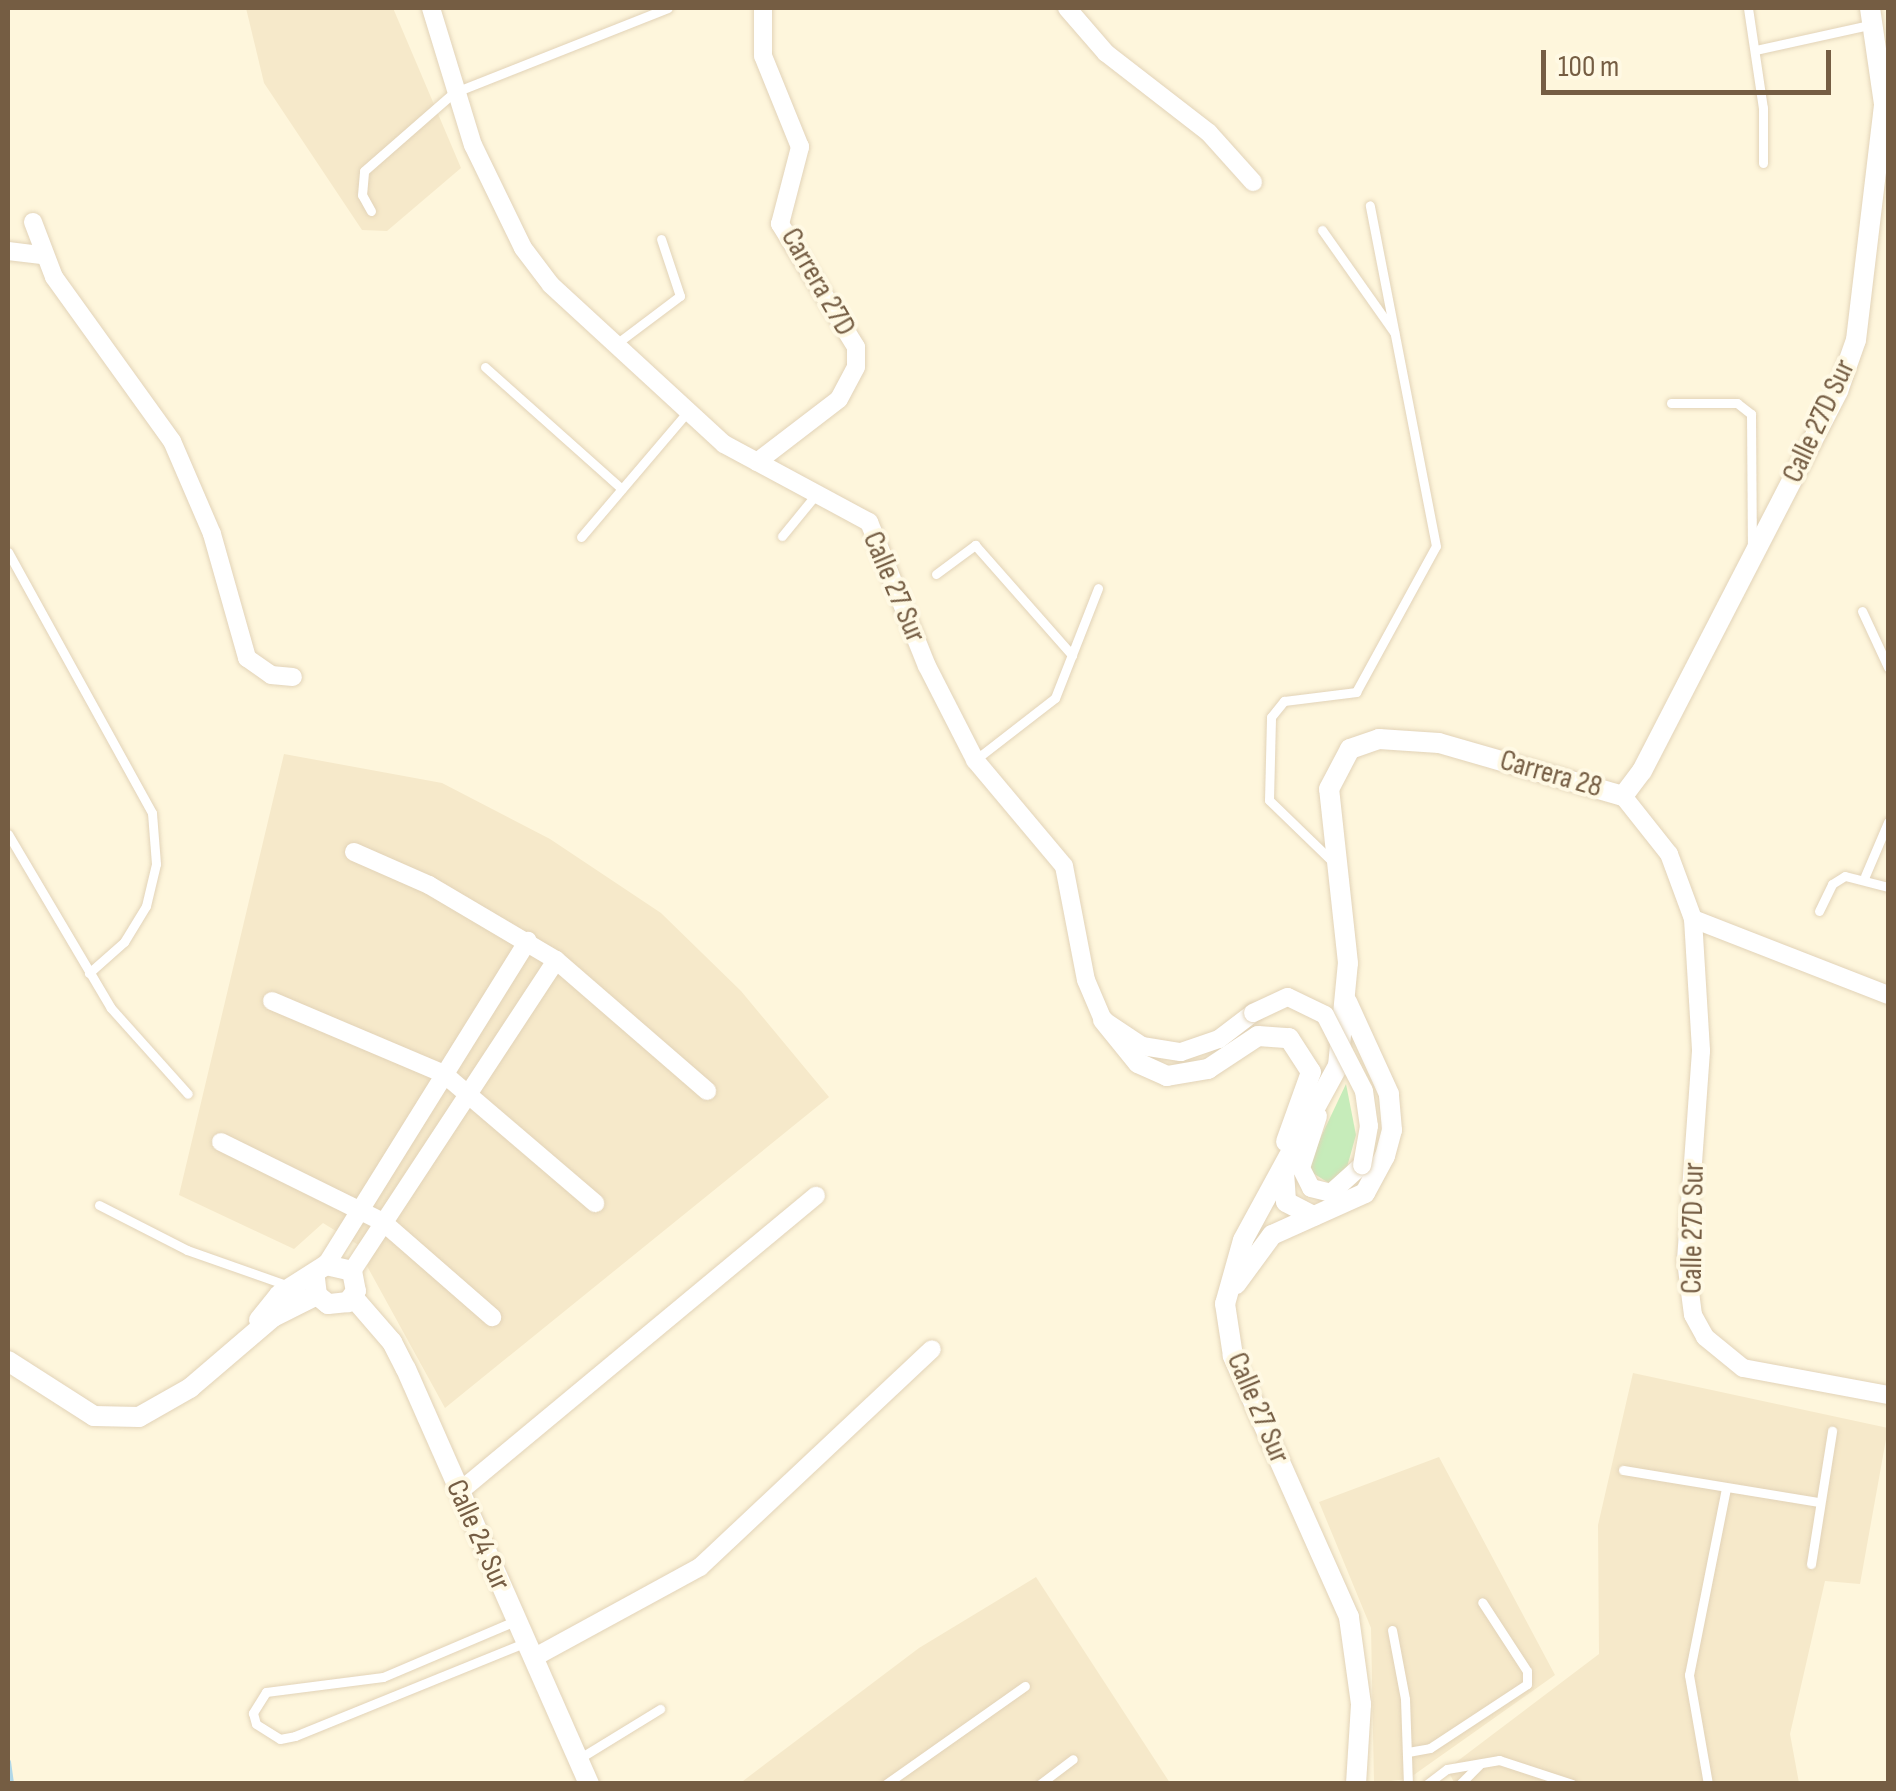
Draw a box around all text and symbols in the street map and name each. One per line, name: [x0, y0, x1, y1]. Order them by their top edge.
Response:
scale bar: [1546, 30, 1836, 92]
text: 100 m: [1558, 49, 1619, 85]
street label: Carrera 27D: [773, 222, 863, 342]
street label: Calle 27D Sur: [1775, 354, 1863, 488]
street label: Calle 27 Sur: [855, 526, 933, 648]
street label: Carrera 28: [1496, 742, 1606, 806]
street label: Calle 27D Sur: [1674, 1162, 1712, 1294]
street label: Calle 27 Sur: [1219, 1347, 1297, 1469]
street label: Calle 24 Sur: [438, 1474, 518, 1596]

